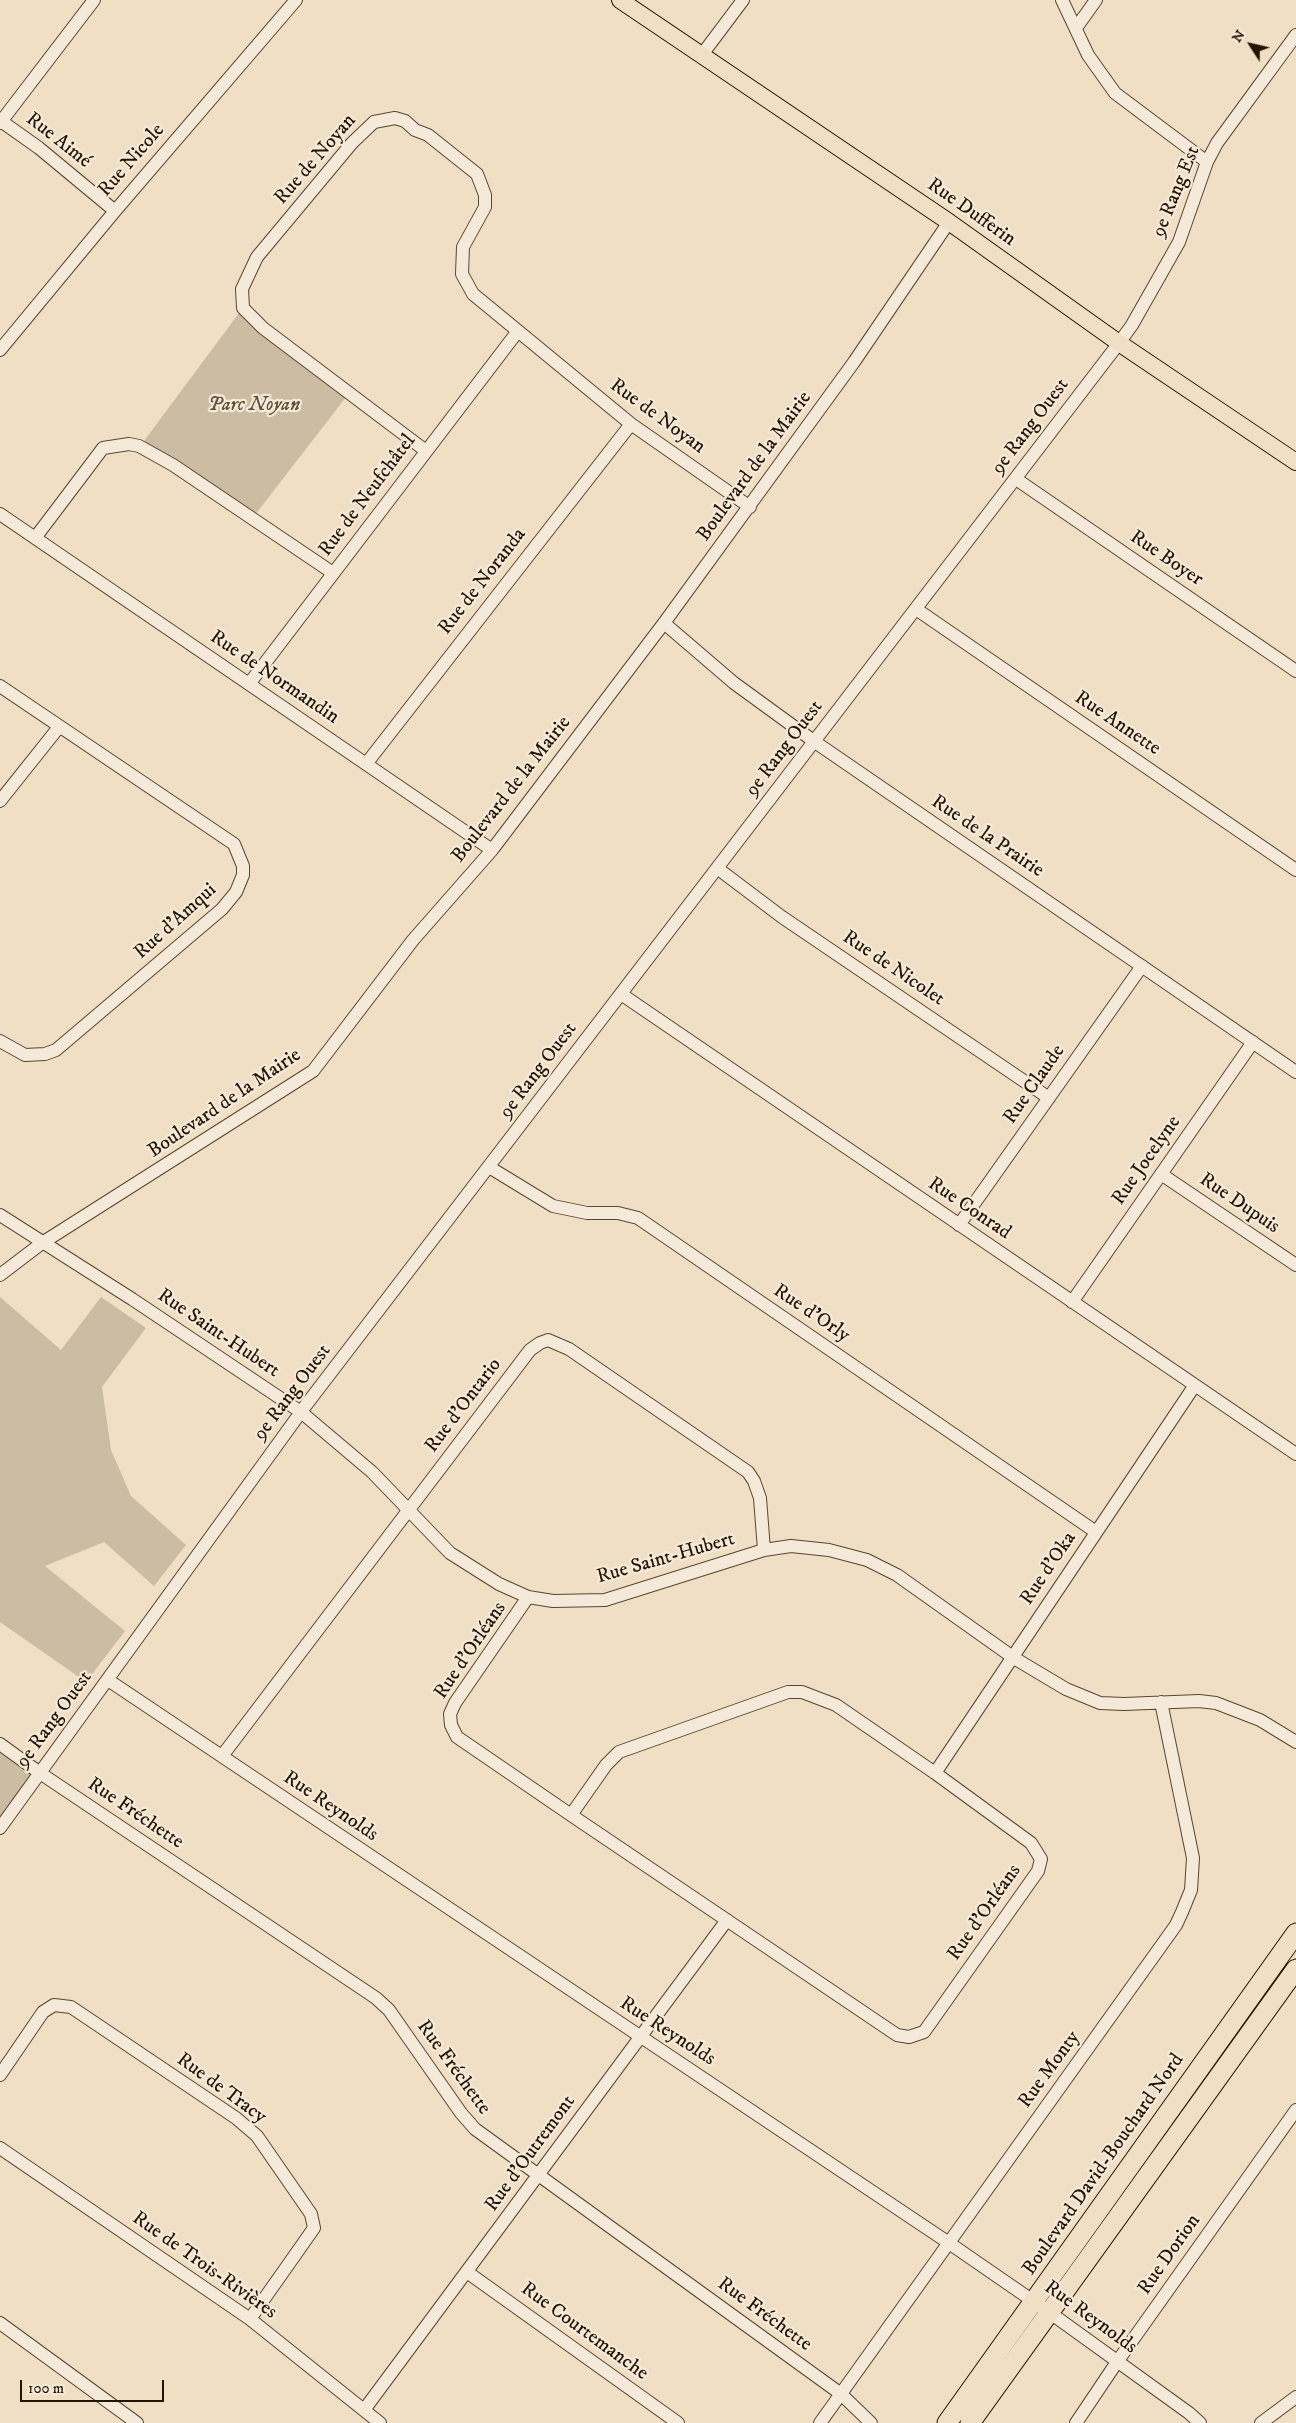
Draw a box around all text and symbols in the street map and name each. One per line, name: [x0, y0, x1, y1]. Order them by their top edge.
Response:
north arrow: [1226, 20, 1276, 70]
text: N: [1228, 27, 1249, 46]
street label: Rue Aimé: [20, 108, 96, 174]
street label: Rue de Noyan: [270, 110, 362, 210]
street label: Rue Nicole: [94, 120, 170, 202]
street label: 9e Rang Est: [1148, 143, 1206, 241]
street label: Rue Dufferin: [922, 174, 1020, 252]
street label: Rue de Noyan: [605, 374, 709, 460]
street label: 9e Rang Ouest: [987, 374, 1075, 480]
street label: Boulevard de la Mairie: [693, 387, 817, 547]
park label: Parc Noyan: [208, 394, 300, 418]
street label: Rue de Neufchâtel: [314, 430, 422, 562]
street label: Rue de Noranda: [434, 524, 532, 640]
street label: Rue Boyer: [1125, 526, 1207, 592]
street label: Rue de Normandin: [205, 626, 343, 730]
street label: Rue Annette: [1069, 687, 1165, 761]
street label: 9e Rang Ouest: [741, 696, 829, 802]
street label: Boulevard de la Mairie: [447, 712, 577, 868]
street label: Rue de la Prairie: [926, 791, 1048, 883]
street label: Rue d'Amqui: [130, 879, 222, 965]
street label: Rue de Nicolet: [837, 926, 949, 1012]
street label: 9e Rang Ouest: [495, 1018, 583, 1124]
street label: Rue Claude: [999, 1041, 1071, 1129]
street label: Boulevard de la Mairie: [144, 1044, 306, 1164]
street label: Rue Jocelyne: [1107, 1112, 1187, 1210]
street label: Rue Dupuis: [1194, 1168, 1284, 1240]
street label: Rue Conrad: [923, 1173, 1015, 1245]
street label: Rue d'Orly: [768, 1280, 854, 1348]
street label: Rue Saint-Hubert: [152, 1284, 284, 1384]
street label: 9e Rang Ouest: [249, 1340, 337, 1446]
street label: Rue d'Ontario: [421, 1354, 507, 1458]
street label: Rue Saint-Hubert: [594, 1528, 738, 1590]
street label: Rue d'Oka: [1016, 1528, 1082, 1610]
street label: Rue d'Orléans: [430, 1598, 512, 1704]
street label: 9e Rang Ouest: [12, 1667, 98, 1773]
street label: Rue Reynolds: [278, 1767, 382, 1847]
street label: Rue Fréchette: [82, 1773, 188, 1855]
street label: Rue d'Orléans: [943, 1860, 1027, 1966]
street label: Rue Reynolds: [615, 1992, 719, 2072]
street label: Rue Fréchette: [411, 2016, 495, 2120]
street label: Rue Monty: [1014, 2027, 1086, 2113]
street label: Rue de Tracy: [171, 2048, 271, 2130]
street label: Boulevard David-Bouchard Nord: [1018, 2050, 1190, 2280]
street label: Rue d'Outremont: [481, 2091, 581, 2217]
street label: Rue de Trois-Rivières: [127, 2207, 281, 2325]
street label: Rue Dorion: [1134, 2210, 1206, 2300]
street label: Rue Fréchette: [712, 2273, 816, 2357]
street label: Rue Reynolds: [1039, 2276, 1141, 2360]
street label: Rue Courtemanche: [516, 2278, 652, 2386]
scale bar: [22, 2370, 166, 2402]
text: 100 m: [28, 2379, 64, 2398]

